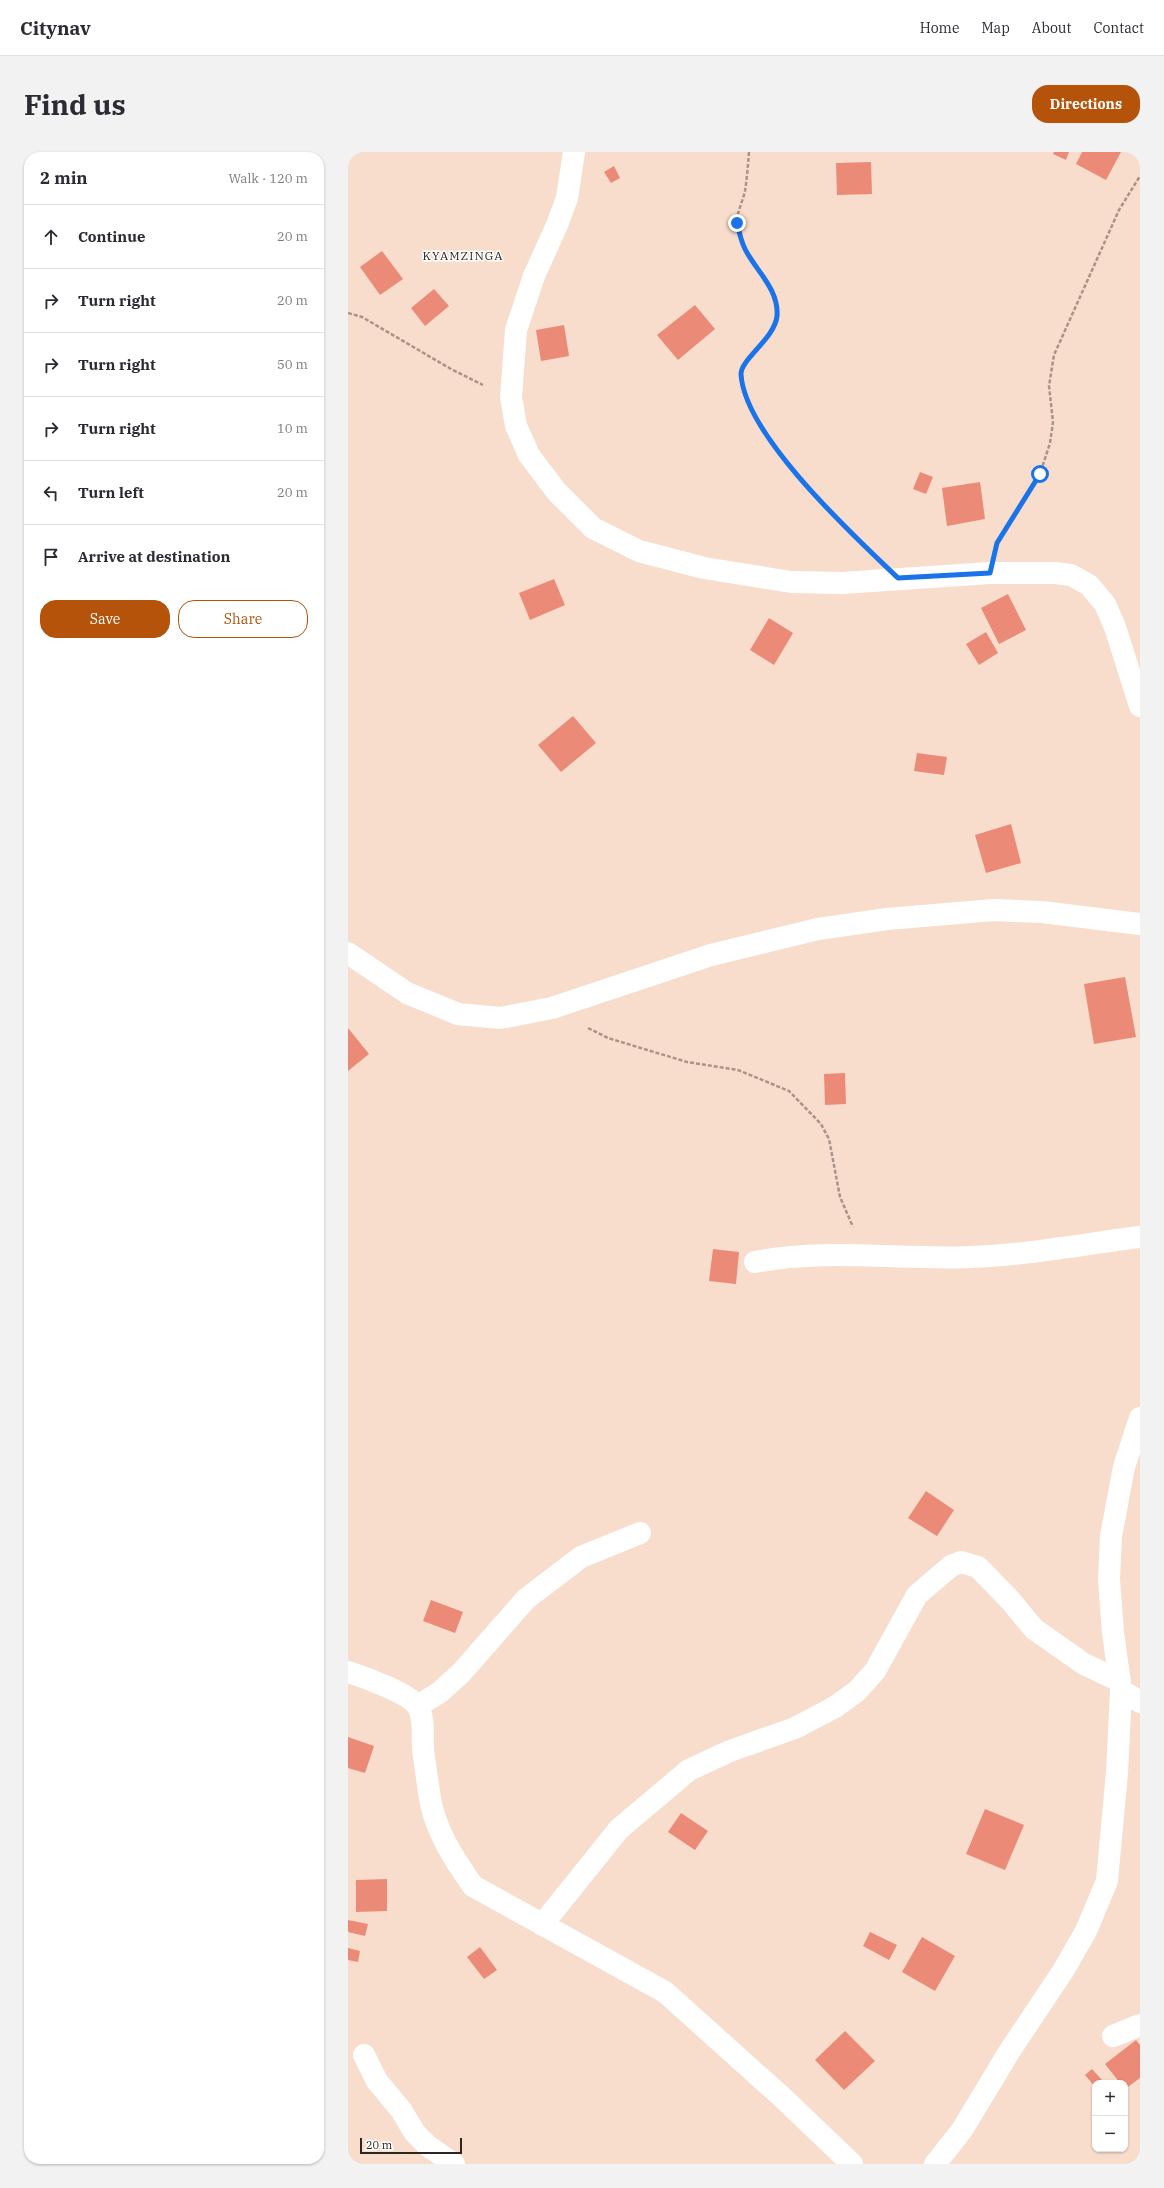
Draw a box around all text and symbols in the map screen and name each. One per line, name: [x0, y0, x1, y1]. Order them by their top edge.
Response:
text: Citynav: [20, 16, 91, 40]
text: Home: [920, 19, 959, 37]
text: Map: [981, 19, 1010, 37]
text: About: [1032, 19, 1071, 37]
text: Contact: [1093, 19, 1144, 37]
button: Directions: [1032, 85, 1140, 123]
text: Find us: [24, 86, 126, 123]
text: 2 min: [40, 167, 88, 189]
text: Walk · 120 m: [229, 170, 308, 187]
route end: [728, 214, 746, 232]
icon: ahead: [40, 226, 62, 248]
text: Continue: [78, 227, 145, 246]
text: 20 m: [277, 228, 308, 245]
district label: KYAMZINGA: [422, 248, 504, 263]
icon: right: [40, 290, 62, 312]
text: Turn right: [78, 291, 156, 310]
text: 20 m: [277, 292, 308, 309]
icon: right: [40, 354, 62, 376]
text: Turn right: [78, 355, 156, 374]
text: 50 m: [277, 356, 308, 373]
icon: right: [40, 418, 62, 440]
text: Turn right: [78, 419, 156, 438]
text: 10 m: [277, 420, 308, 437]
route start: [1031, 465, 1049, 483]
icon: left: [40, 482, 62, 504]
text: Turn left: [78, 483, 144, 502]
text: 20 m: [277, 484, 308, 501]
icon: arrive: [40, 546, 62, 568]
text: Arrive at destination: [78, 547, 230, 566]
button: Save: [40, 600, 170, 638]
button: Share: [178, 600, 308, 638]
map controls: [1092, 2080, 1128, 2152]
button: +: [1092, 2080, 1128, 2116]
button: −: [1092, 2116, 1128, 2152]
scale bar: [360, 2136, 462, 2155]
text: 20 m: [366, 2138, 392, 2152]

